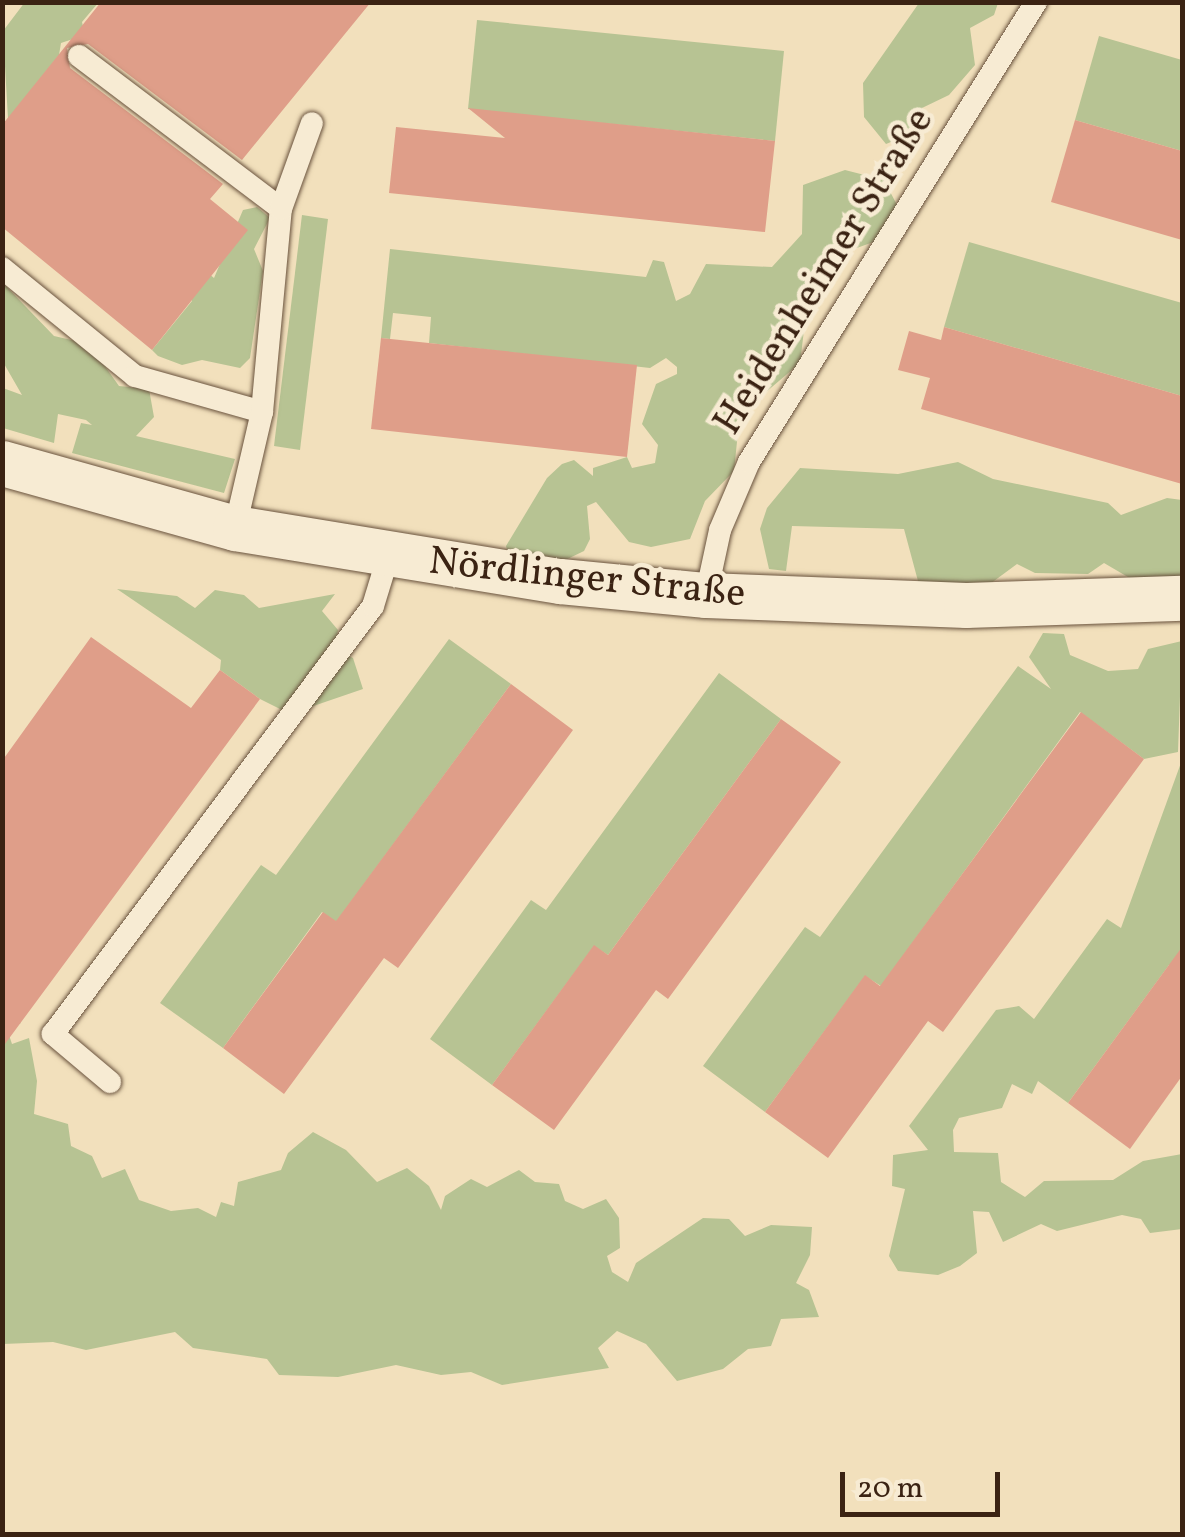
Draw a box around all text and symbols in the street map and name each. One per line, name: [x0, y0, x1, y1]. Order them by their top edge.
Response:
street label: Heidenheimer Straße: [705, 100, 945, 444]
street label: Nördlinger Straße: [426, 539, 748, 619]
scale bar: [845, 1452, 1005, 1514]
text: 20 m: [857, 1468, 923, 1510]

